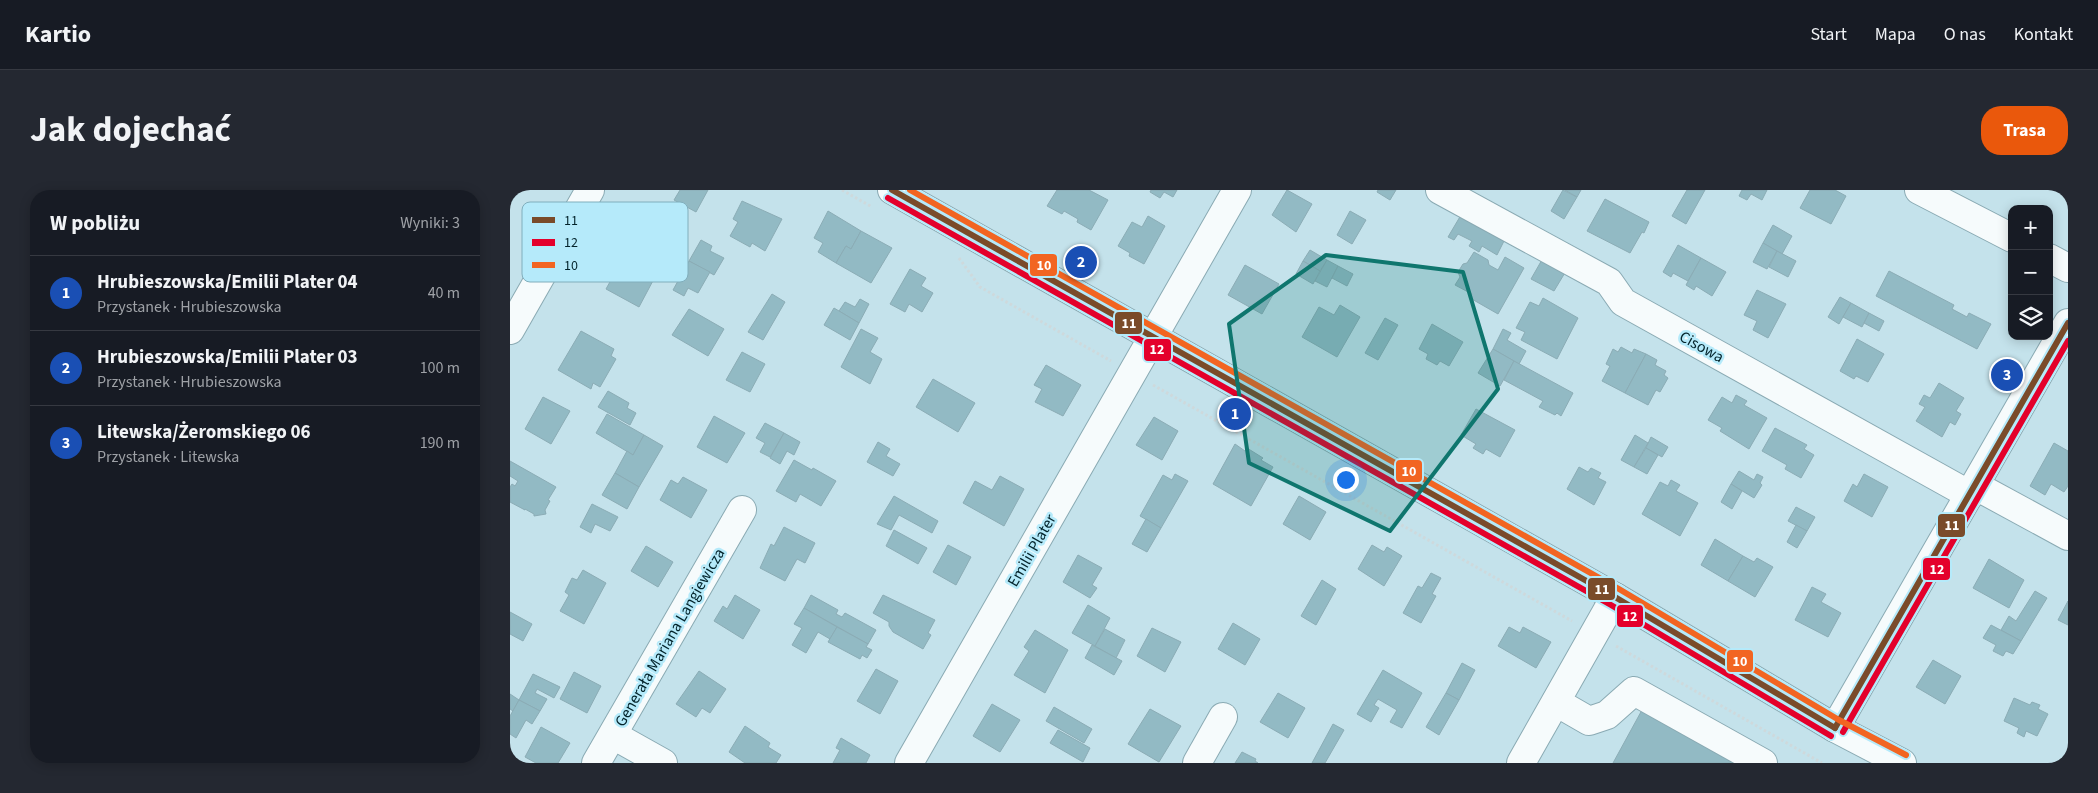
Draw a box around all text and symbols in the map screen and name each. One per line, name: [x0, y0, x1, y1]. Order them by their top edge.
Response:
text: Kartio: [25, 17, 91, 52]
text: Start: [1810, 22, 1847, 47]
text: Mapa: [1875, 22, 1916, 47]
text: O nas: [1944, 22, 1986, 47]
text: Kontakt: [2014, 22, 2073, 47]
text: Jak dojechać: [30, 105, 231, 155]
button: Trasa: [1981, 106, 2068, 155]
legend: [522, 202, 688, 282]
map controls: [2008, 205, 2053, 340]
button: +: [2008, 205, 2053, 250]
text: W pobliżu: [50, 208, 140, 238]
text: 11: [564, 211, 578, 231]
text: Wyniki: 3: [400, 212, 460, 234]
text: 12: [564, 233, 578, 253]
pin: 2: [1065, 243, 1097, 281]
button: −: [2008, 250, 2053, 295]
line badge: 10: [1029, 253, 1058, 277]
text: 10: [564, 256, 578, 276]
text: 10: [1037, 256, 1051, 276]
text: Hrubieszowska/Emilii Plater 04: [97, 269, 358, 296]
text: 1: [62, 282, 70, 304]
text: 40 m: [428, 282, 460, 304]
button: layers: [2008, 295, 2053, 340]
text: Przystanek · Hrubieszowska: [97, 296, 282, 318]
line badge: 11: [1114, 311, 1143, 335]
text: 11: [1122, 314, 1136, 334]
street label: Cisowa: [1675, 326, 1728, 368]
line badge: 12: [1143, 338, 1172, 362]
text: 12: [1150, 340, 1164, 360]
text: Hrubieszowska/Emilii Plater 03: [97, 344, 358, 371]
pin: 3: [1991, 356, 2023, 394]
text: 2: [62, 357, 70, 379]
text: 100 m: [420, 357, 460, 379]
text: Przystanek · Hrubieszowska: [97, 371, 282, 393]
pin: 1: [1219, 395, 1251, 433]
text: Litewska/Żeromskiego 06: [97, 419, 311, 446]
text: 3: [62, 432, 70, 454]
text: 190 m: [420, 432, 460, 454]
text: Przystanek · Litewska: [97, 446, 239, 468]
line badge: 10: [1395, 459, 1423, 483]
text: 10: [1402, 462, 1416, 482]
your location: [1333, 467, 1359, 493]
street label: Emilii Plater: [1002, 510, 1062, 591]
line badge: 11: [1937, 513, 1966, 538]
text: 11: [1945, 516, 1959, 536]
street label: Generała Mariana Langiewicza: [610, 544, 730, 731]
line badge: 12: [1922, 557, 1951, 581]
text: 12: [1930, 560, 1944, 580]
line badge: 11: [1587, 577, 1616, 601]
text: 11: [1595, 580, 1609, 600]
line badge: 12: [1616, 604, 1644, 628]
text: 12: [1623, 607, 1637, 627]
line badge: 10: [1726, 649, 1754, 673]
text: 10: [1733, 652, 1747, 672]

